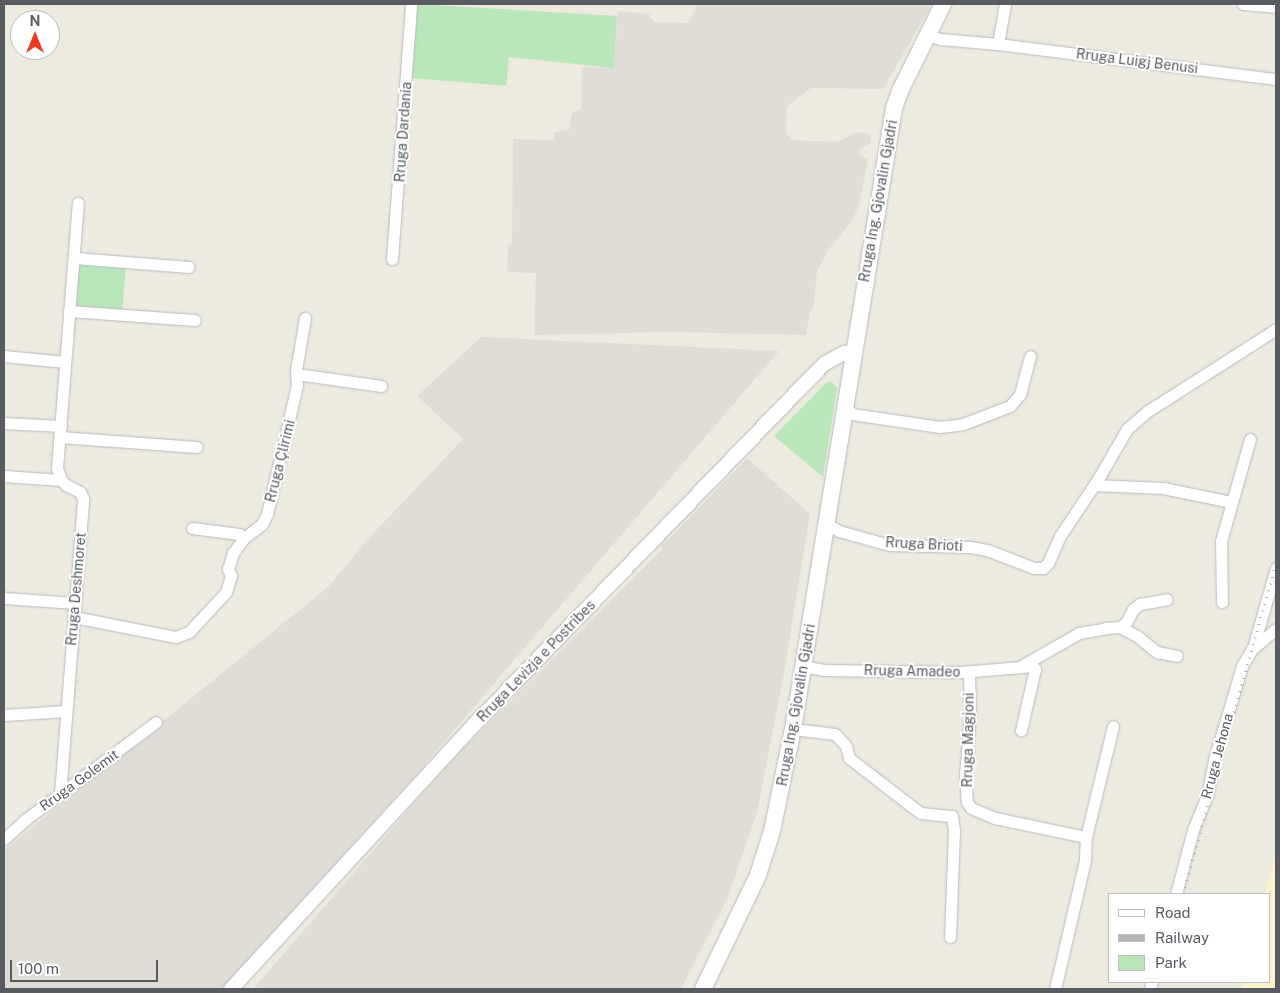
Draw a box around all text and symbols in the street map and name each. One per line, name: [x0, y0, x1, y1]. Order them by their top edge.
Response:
north arrow: [10, 10, 60, 60]
text: N: [30, 13, 40, 29]
street label: Rruga Luigj Benusi: [1075, 45, 1199, 77]
street label: Rruga Dardania: [391, 81, 415, 183]
street label: Rruga Ing. Gjovalin Gjadri: [855, 119, 901, 283]
street label: Rruga Çlirimi: [262, 418, 298, 504]
street label: Rruga Deshmoret: [63, 532, 89, 646]
street label: Rruga Brioti: [885, 534, 963, 554]
street label: Rruga Levizja e Postribes: [473, 597, 599, 725]
street label: Rruga Ing. Gjovalin Gjadri: [773, 623, 819, 787]
street label: Rruga Amadeo: [864, 662, 960, 680]
street label: Rruga Magjoni: [959, 692, 977, 788]
street label: Rruga Jehona: [1198, 711, 1236, 801]
street label: Rruga Golemit: [36, 746, 122, 814]
legend: [1108, 893, 1270, 983]
text: Road: [1155, 904, 1191, 921]
text: Railway: [1155, 929, 1209, 946]
scale bar: [12, 950, 160, 982]
text: Park: [1155, 954, 1187, 971]
text: 100 m: [18, 960, 59, 977]

